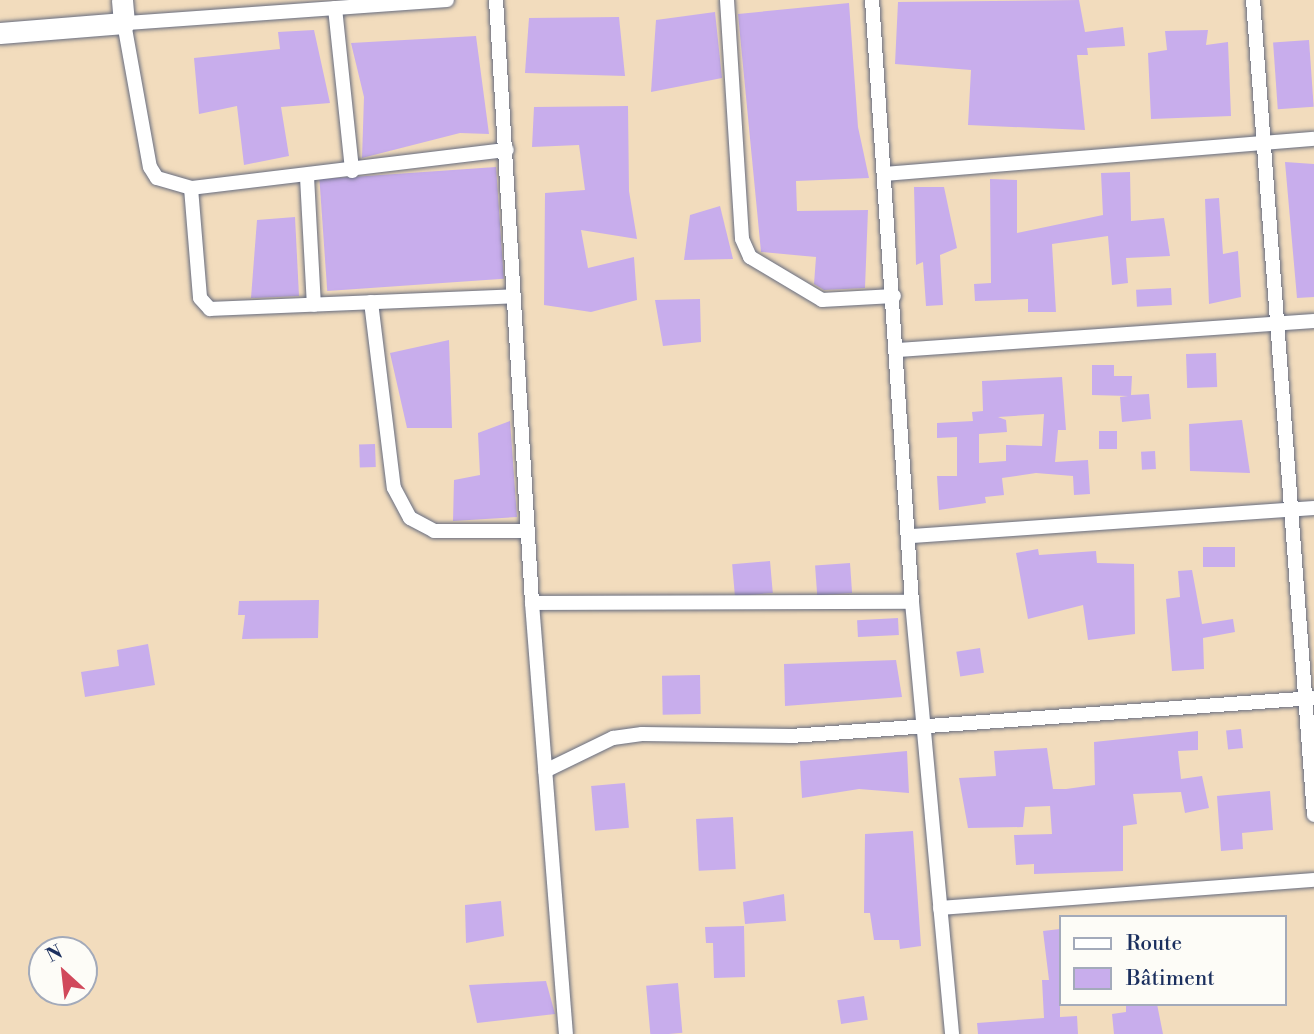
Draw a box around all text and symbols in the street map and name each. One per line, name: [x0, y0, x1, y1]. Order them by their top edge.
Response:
legend: [1058, 915, 1286, 1006]
text: Route: [1126, 931, 1182, 957]
north arrow: [28, 936, 98, 1006]
text: N: [42, 940, 67, 968]
text: Bâtiment: [1126, 966, 1215, 992]

